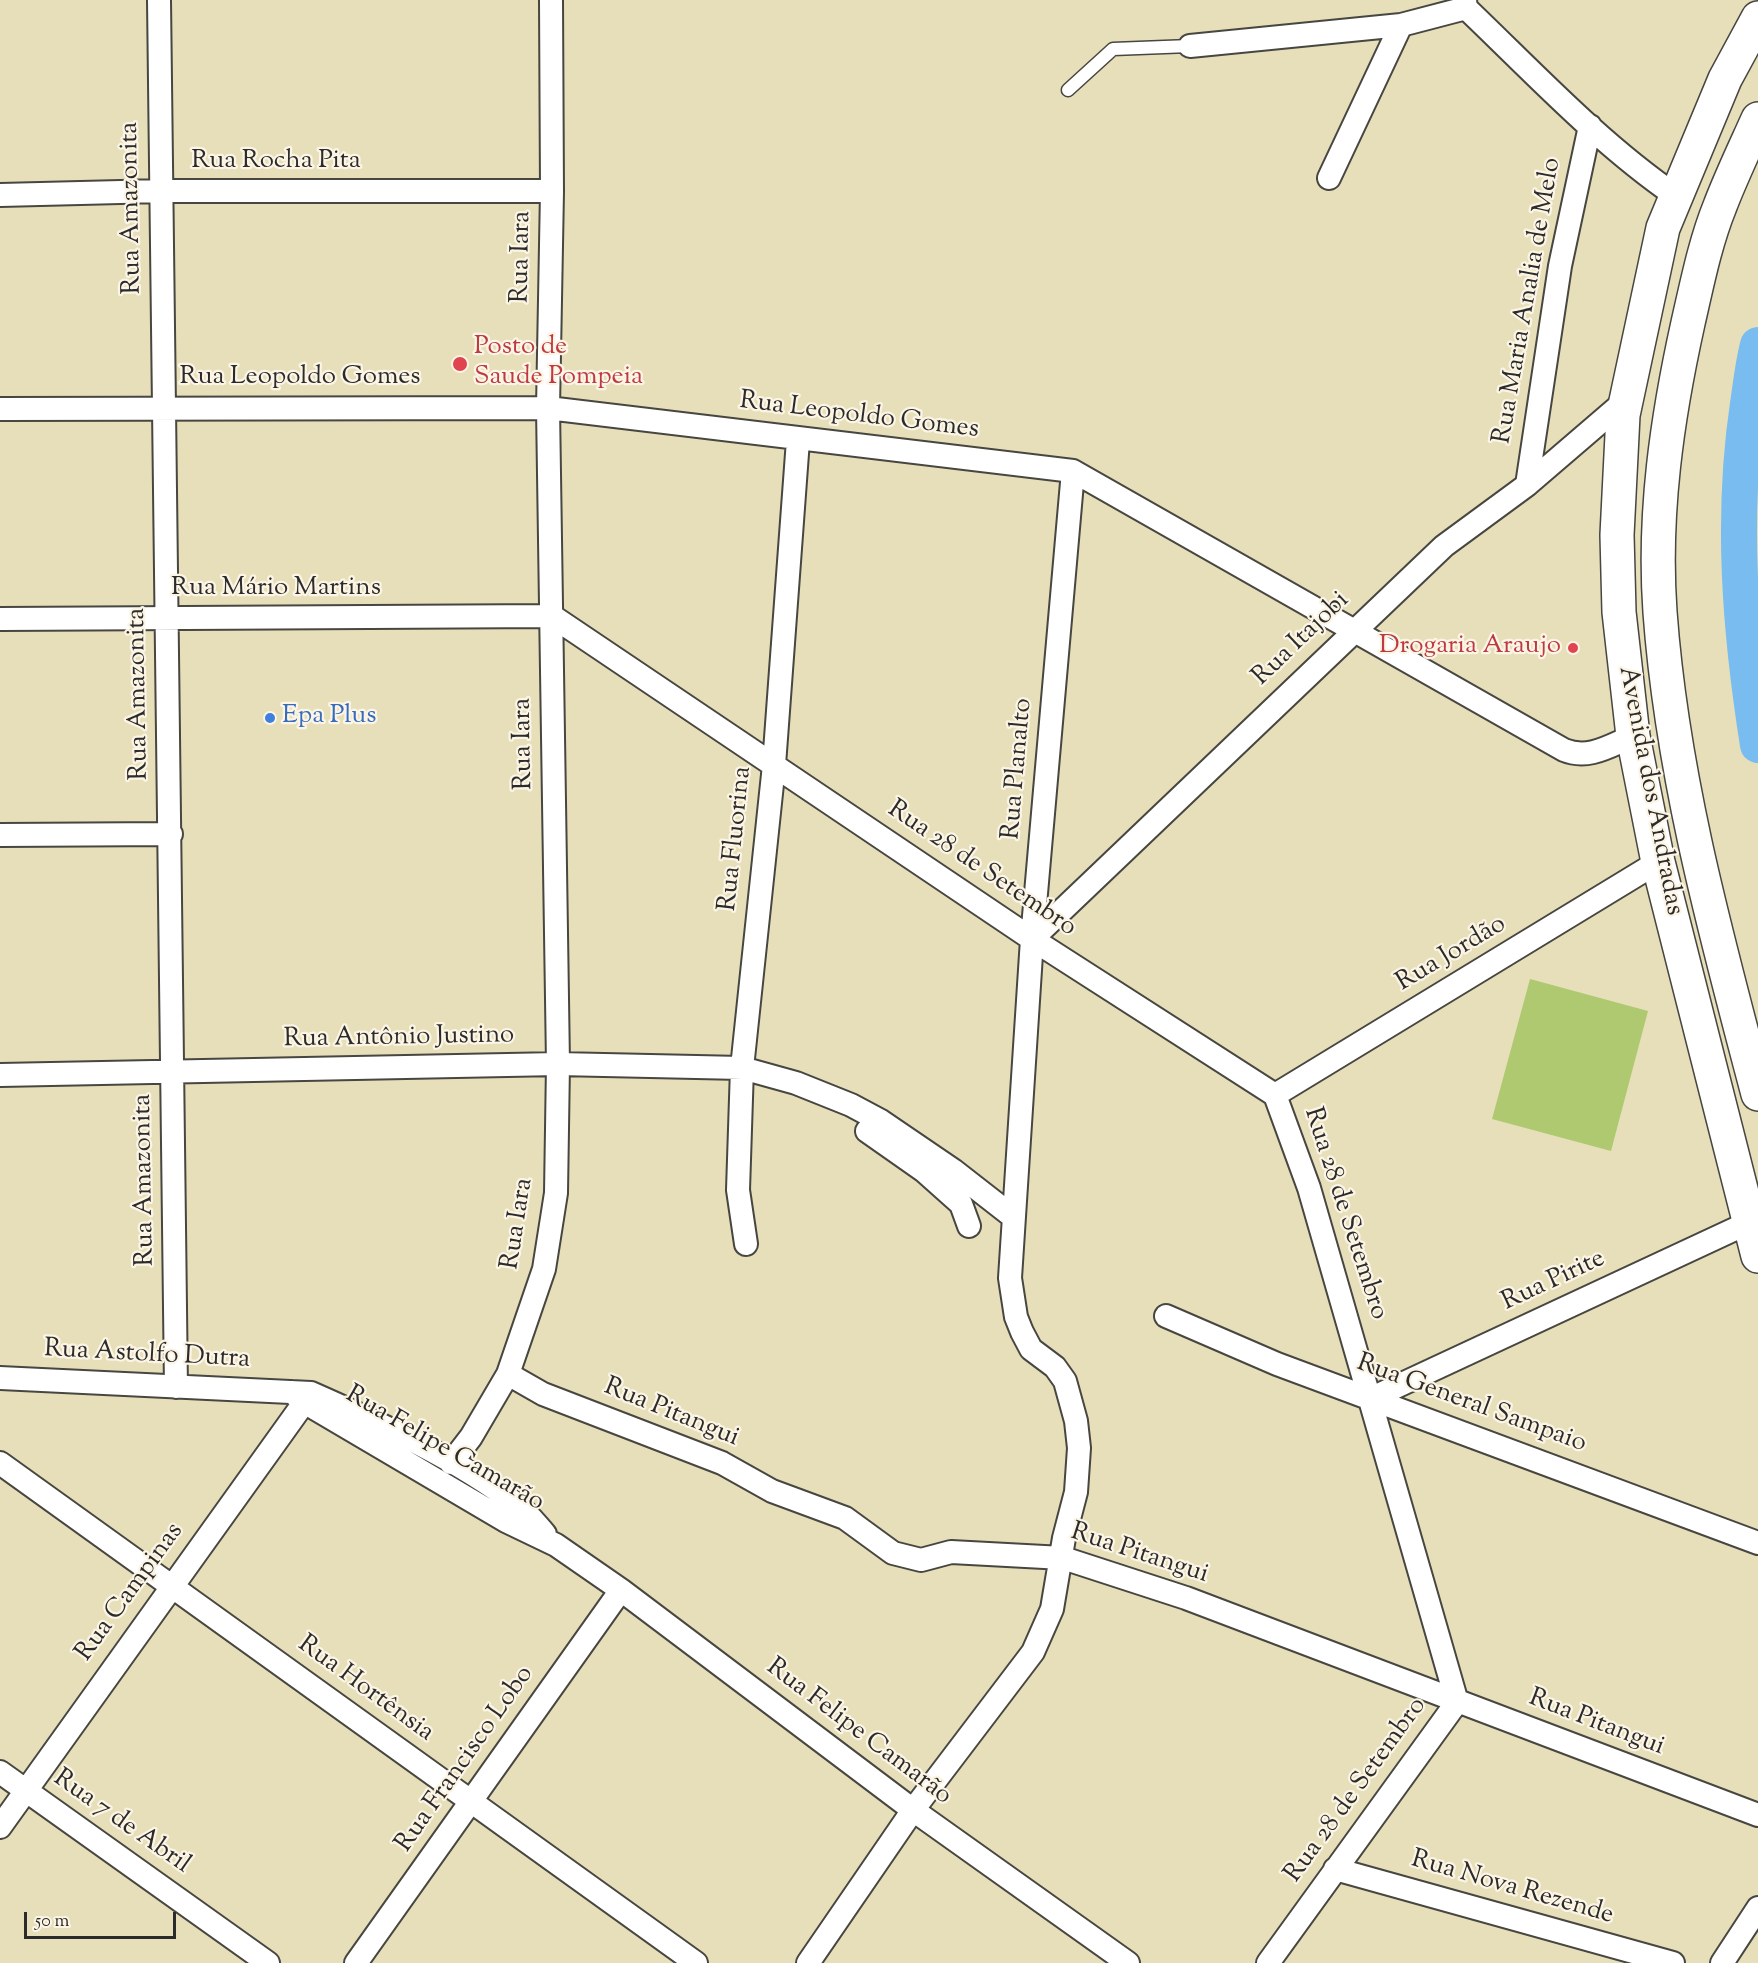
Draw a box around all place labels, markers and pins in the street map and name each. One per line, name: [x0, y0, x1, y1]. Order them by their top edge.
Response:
place label: Posto de Saude Pompeia: [474, 333, 643, 394]
marker: Posto de Saude Pompeia: [451, 355, 469, 373]
place label: Drogaria Araujo: [1379, 632, 1561, 664]
marker: Drogaria Araujo: [1566, 641, 1580, 655]
place label: Epa Plus: [282, 702, 377, 734]
marker: Epa Plus: [263, 711, 277, 725]

